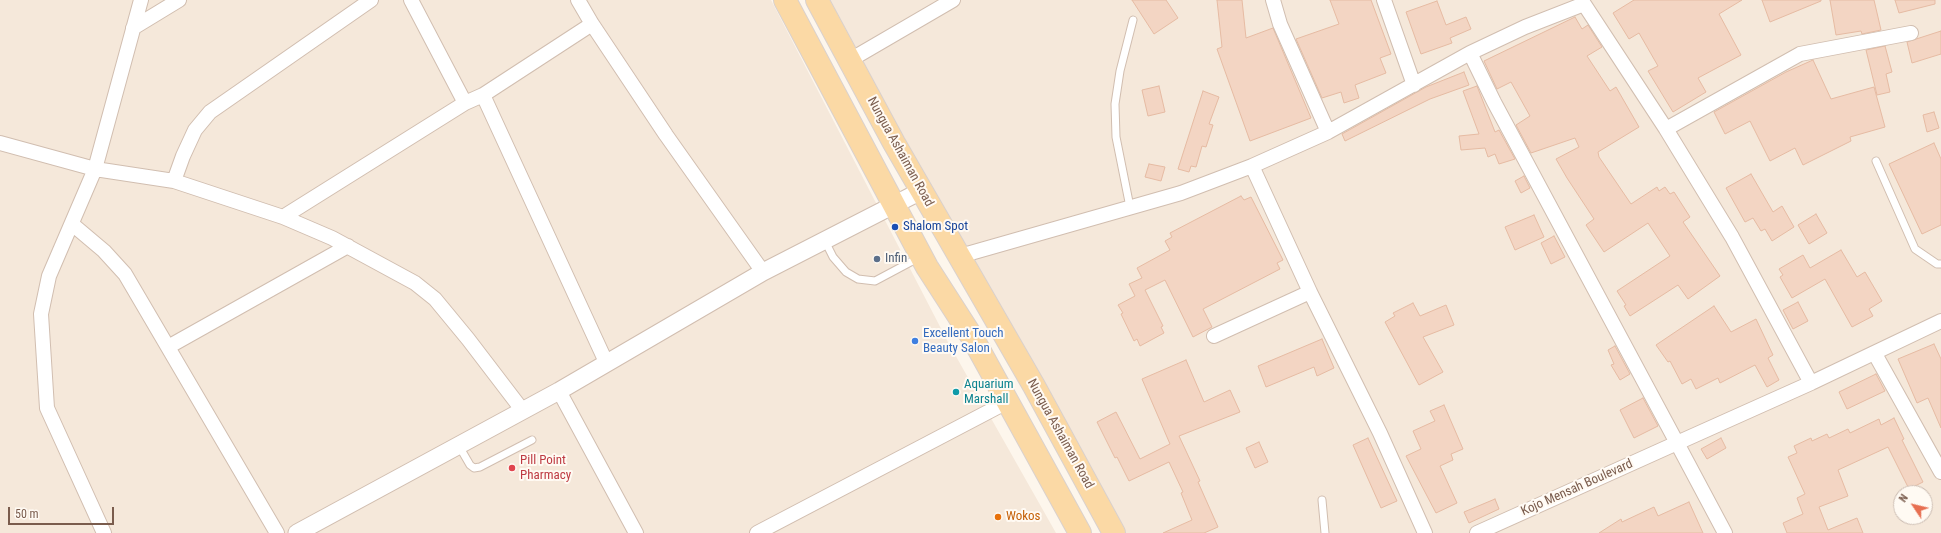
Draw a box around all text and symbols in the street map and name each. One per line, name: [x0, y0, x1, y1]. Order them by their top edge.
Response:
street label: Nungua Ashaiman Road: [863, 94, 937, 210]
place label: Shalom Spot: [903, 219, 968, 235]
marker: Shalom Spot: [890, 222, 900, 232]
place label: Infin: [885, 251, 907, 267]
marker: Infin: [872, 254, 882, 264]
place label: Excellent Touch Beauty Salon: [923, 326, 1004, 357]
marker: Excellent Touch Beauty Salon: [910, 336, 920, 346]
street label: Nungua Ashaiman Road: [1023, 376, 1097, 492]
place label: Aquarium Marshall: [964, 377, 1014, 408]
marker: Aquarium Marshall: [951, 387, 961, 397]
place label: Pill Point Pharmacy: [520, 453, 571, 484]
street label: Kojo Mensah Boulevard: [1519, 456, 1635, 520]
marker: Pill Point Pharmacy: [507, 463, 517, 473]
north arrow: [1893, 485, 1933, 525]
text: N: [1896, 492, 1911, 505]
scale bar: [10, 499, 116, 525]
text: 50 m: [15, 507, 39, 521]
place label: Wokos: [1006, 509, 1041, 525]
marker: Wokos: [993, 512, 1003, 522]

